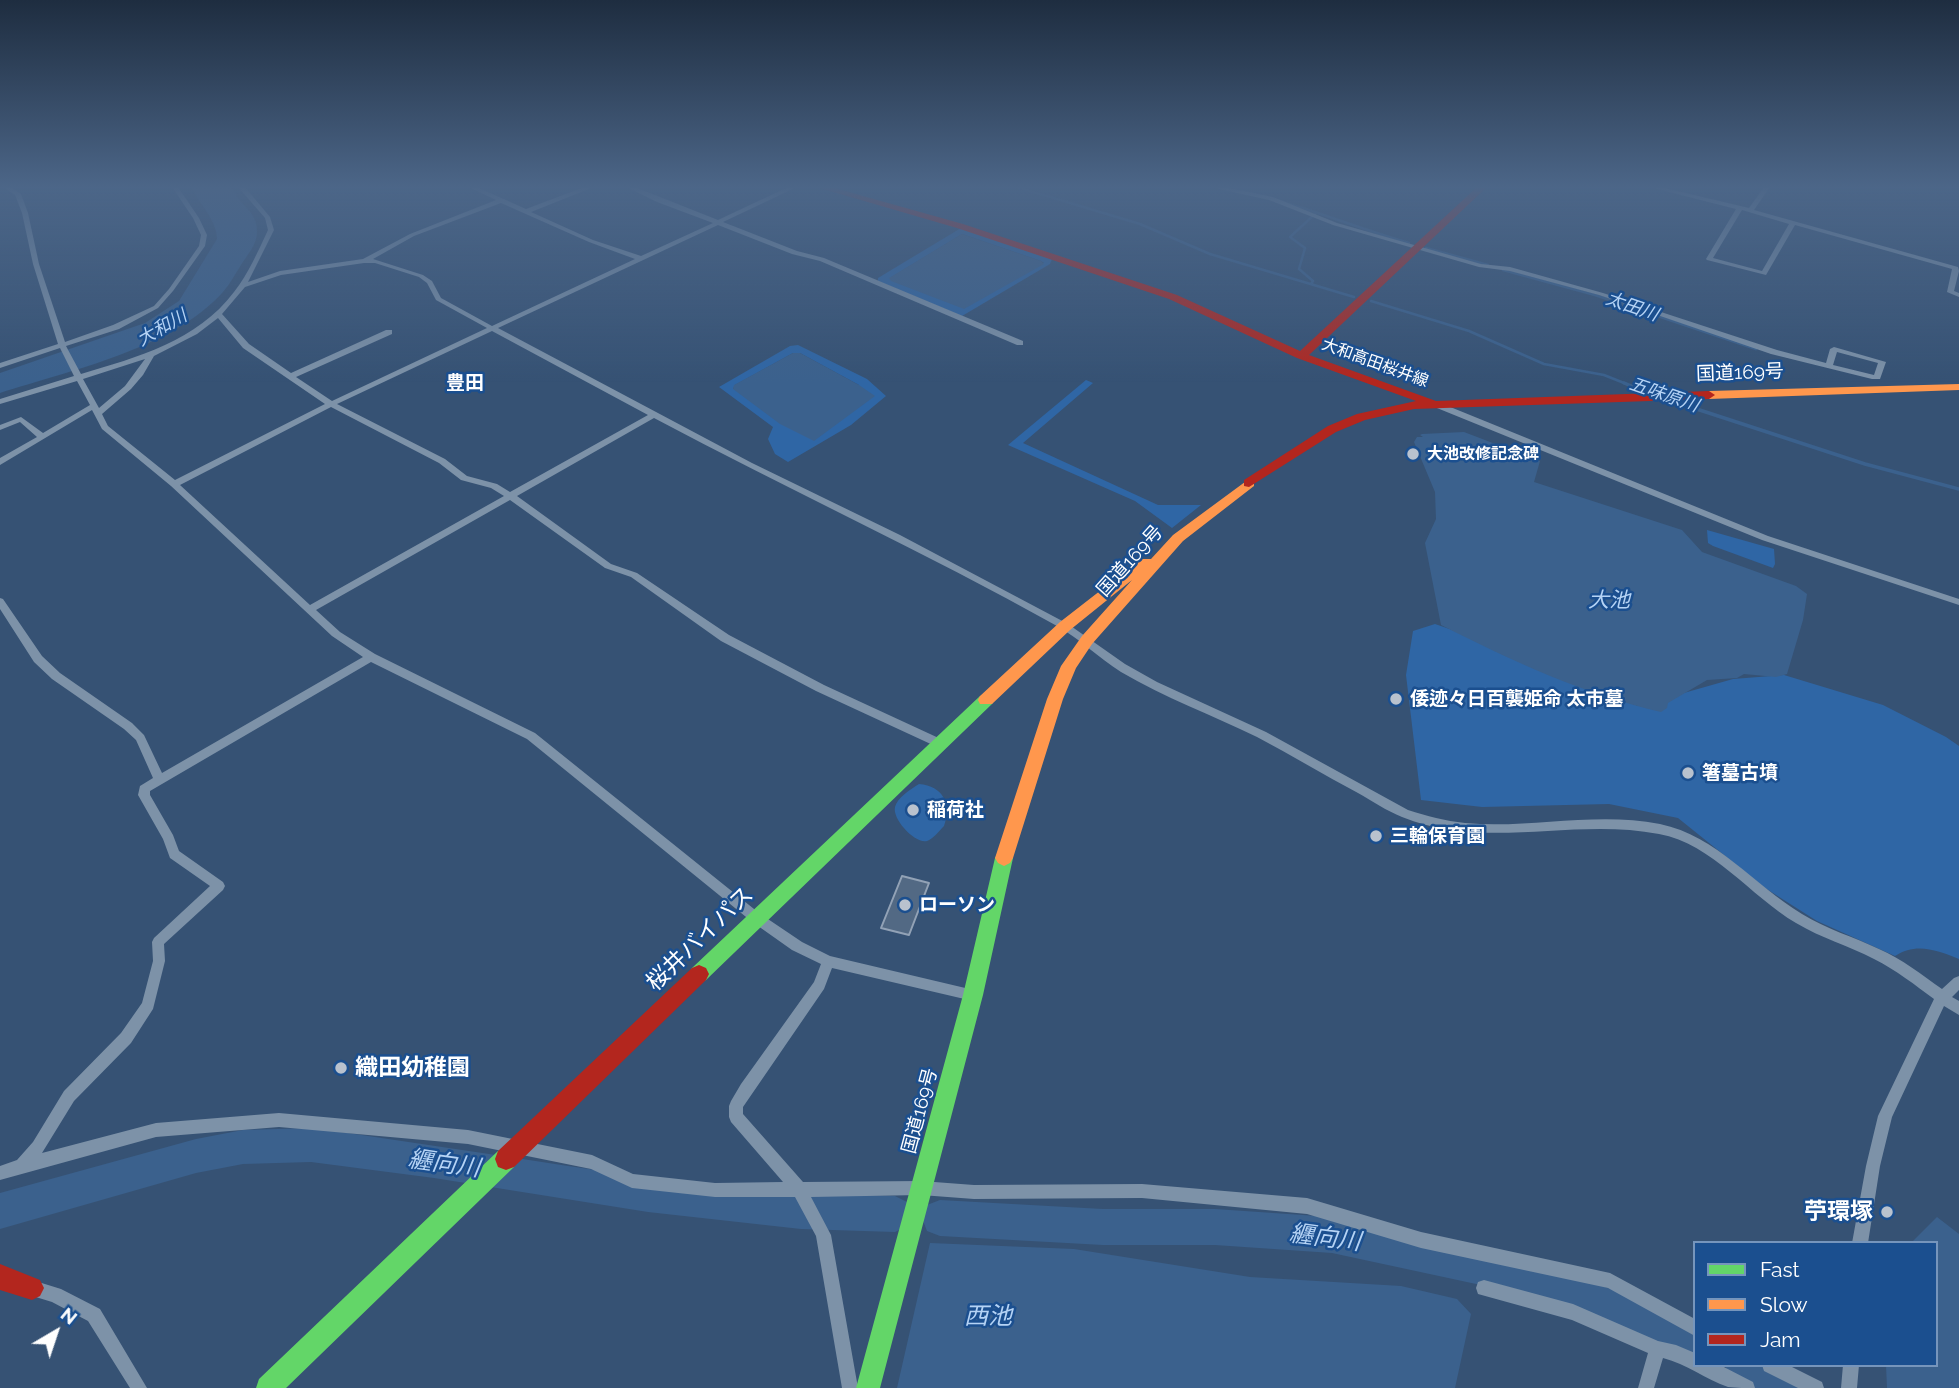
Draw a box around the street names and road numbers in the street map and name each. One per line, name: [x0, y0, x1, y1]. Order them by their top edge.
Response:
street label: 大和高田桜井線: [1319, 335, 1431, 391]
street label: 国道169号: [1696, 360, 1784, 386]
street label: 国道169号: [1092, 521, 1168, 601]
street label: 桜井バイパス: [641, 881, 759, 997]
street label: 国道169号: [898, 1066, 942, 1156]

